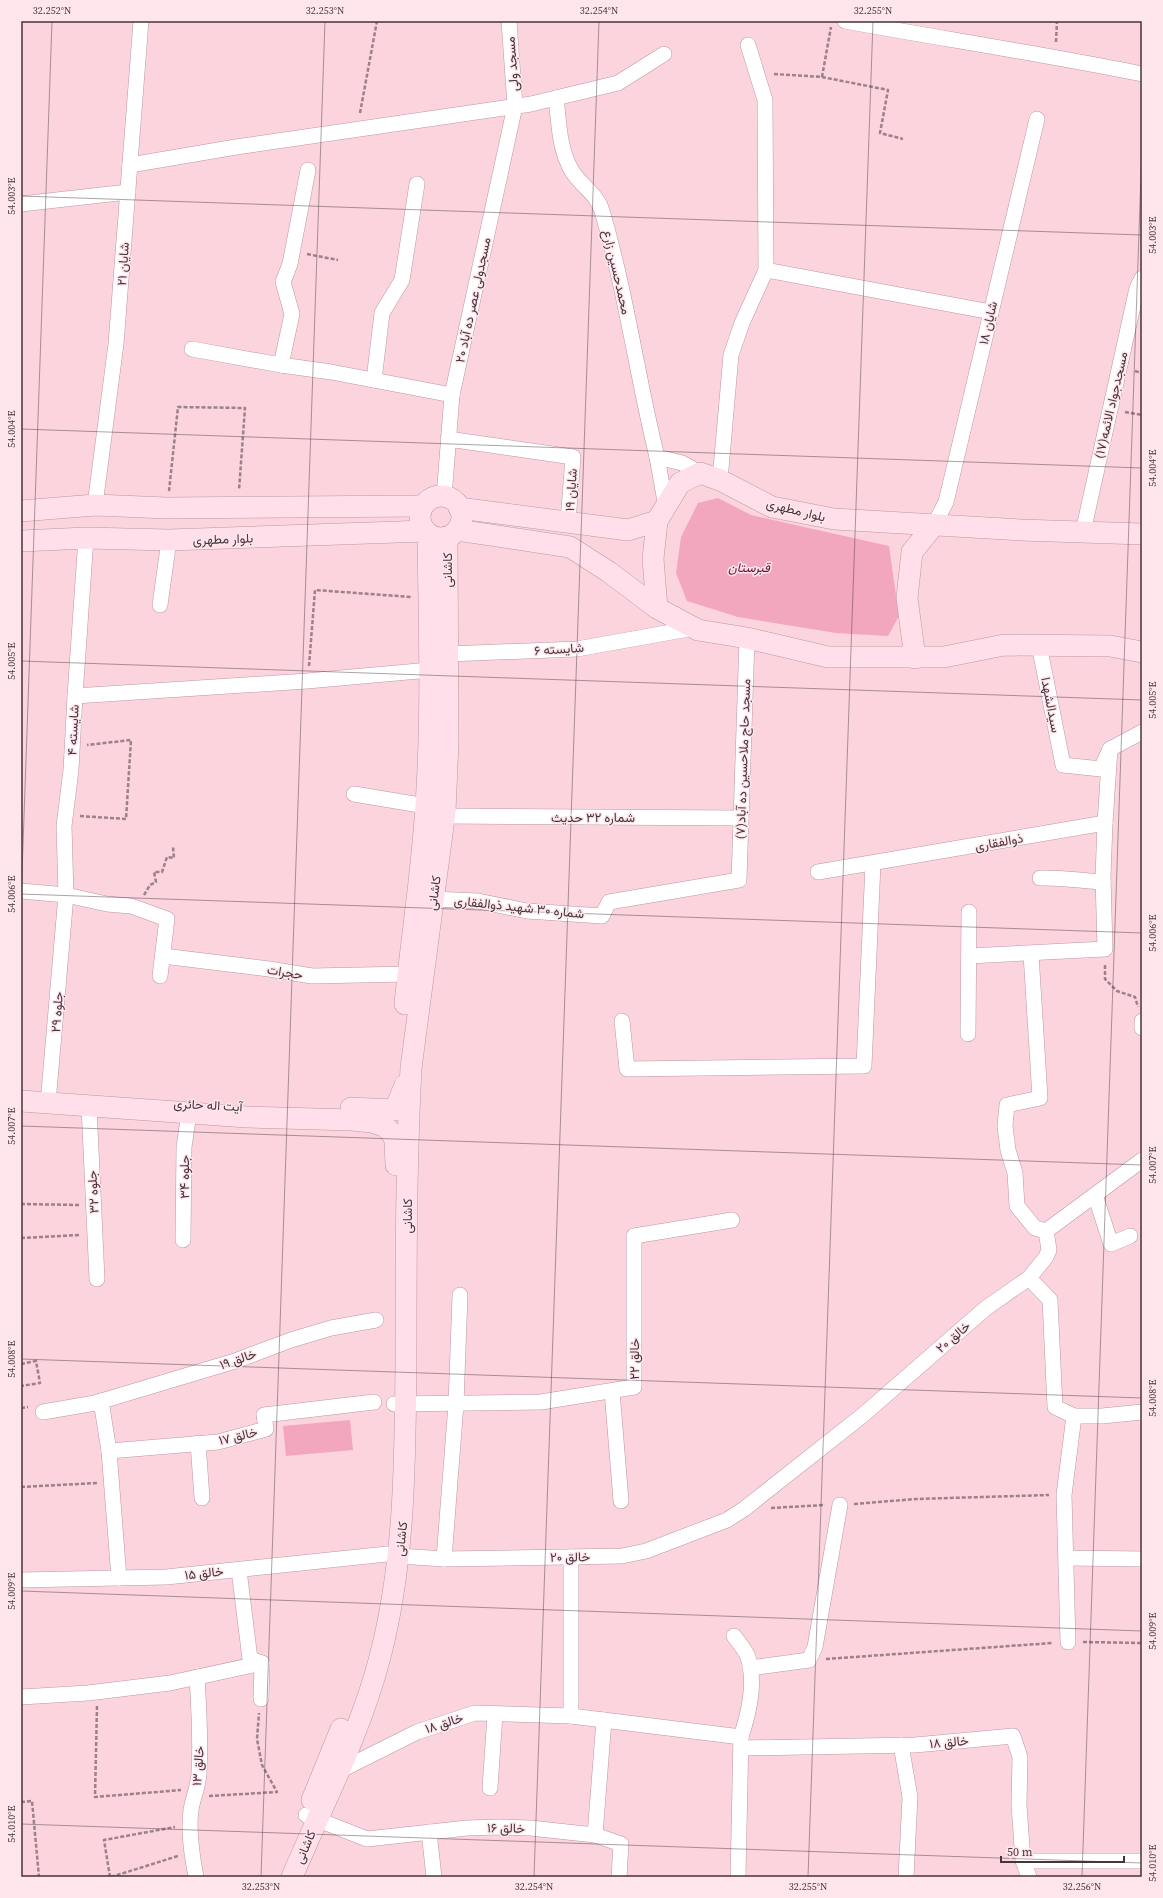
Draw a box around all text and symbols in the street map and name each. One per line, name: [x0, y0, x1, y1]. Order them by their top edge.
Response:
text: 32.252°N: [33, 4, 71, 17]
text: 32.253°N: [306, 4, 344, 17]
text: 32.254°N: [580, 4, 618, 17]
text: 32.255°N: [854, 4, 892, 17]
street label: مسجد ولی: [502, 36, 522, 92]
text: 54.003°E: [5, 177, 18, 215]
text: 54.003°E: [1146, 216, 1159, 254]
street label: محمدحسین زارع: [598, 228, 635, 316]
street label: مسجدولی عصر ده آباد ۲۰: [451, 236, 495, 364]
street label: شایان ۲۱: [113, 242, 133, 286]
street label: شایان ۱۸: [975, 299, 1001, 347]
street label: مسجدجواد الائمه(۱۷): [1090, 350, 1132, 460]
text: 54.004°E: [5, 410, 18, 448]
text: 54.004°E: [1146, 449, 1159, 487]
street label: شایان ۱۹: [561, 468, 581, 512]
street label: بلوار مطهری: [765, 494, 828, 526]
street label: بلوار مطهری: [192, 529, 254, 549]
street label: کاشانی: [439, 552, 456, 587]
park label: قبرستان: [728, 559, 771, 576]
street label: شایسته ۶: [534, 639, 584, 659]
text: 54.005°E: [5, 642, 18, 680]
street label: سیدالشهدا: [1037, 676, 1065, 734]
street label: مسجد حاج ملاحسین ده آباد(۷): [732, 678, 755, 840]
text: 54.005°E: [1146, 681, 1159, 719]
street label: شایسته ۴: [63, 704, 83, 756]
street label: شماره ۳۲ حدیث: [551, 809, 635, 826]
street label: ذوالفقاری: [974, 829, 1024, 855]
street label: کاشانی: [423, 874, 445, 912]
text: 54.006°E: [5, 875, 18, 913]
street label: شماره ۳۰ شهید ذوالفقاری: [453, 892, 585, 922]
text: 54.006°E: [1146, 914, 1159, 952]
street label: حجرات: [266, 961, 304, 983]
street label: جلوه ۲۹: [47, 991, 67, 1033]
street label: آیت اله حائری: [173, 1095, 244, 1115]
text: 54.007°E: [5, 1107, 18, 1145]
text: 54.007°E: [1146, 1146, 1159, 1184]
street label: جلوه ۳۴: [176, 1155, 193, 1199]
street label: جلوه ۳۲: [83, 1170, 103, 1214]
street label: کاشانی: [399, 1198, 416, 1233]
street label: خالق ۲۰: [932, 1317, 974, 1357]
street label: خالق ۲۲: [626, 1338, 643, 1380]
text: 54.008°E: [5, 1340, 18, 1378]
street label: خالق ۱۹: [217, 1345, 259, 1373]
text: 54.008°E: [1146, 1379, 1159, 1417]
street label: خالق ۱۷: [217, 1423, 259, 1449]
street label: کاشانی: [391, 1521, 411, 1557]
street label: خالق ۲۰: [550, 1548, 590, 1566]
street label: خالق ۱۵: [184, 1562, 225, 1584]
text: 54.009°E: [5, 1572, 18, 1610]
text: 54.009°E: [1146, 1612, 1159, 1650]
street label: خالق ۱۸: [423, 1709, 466, 1737]
street label: خالق ۱۸: [929, 1732, 970, 1752]
street label: خالق ۱۳: [188, 1745, 208, 1787]
text: 54.010°E: [5, 1805, 18, 1843]
street label: خالق ۱۶: [487, 1819, 525, 1837]
street label: کاشانی: [290, 1827, 320, 1866]
scale bar: [1001, 1838, 1124, 1864]
text: 50 m: [1007, 1844, 1033, 1860]
text: 54.010°E: [1146, 1844, 1159, 1882]
text: 32.253°N: [242, 1880, 280, 1893]
text: 32.254°N: [515, 1880, 553, 1893]
text: 32.255°N: [789, 1880, 827, 1893]
text: 32.256°N: [1063, 1880, 1101, 1893]

